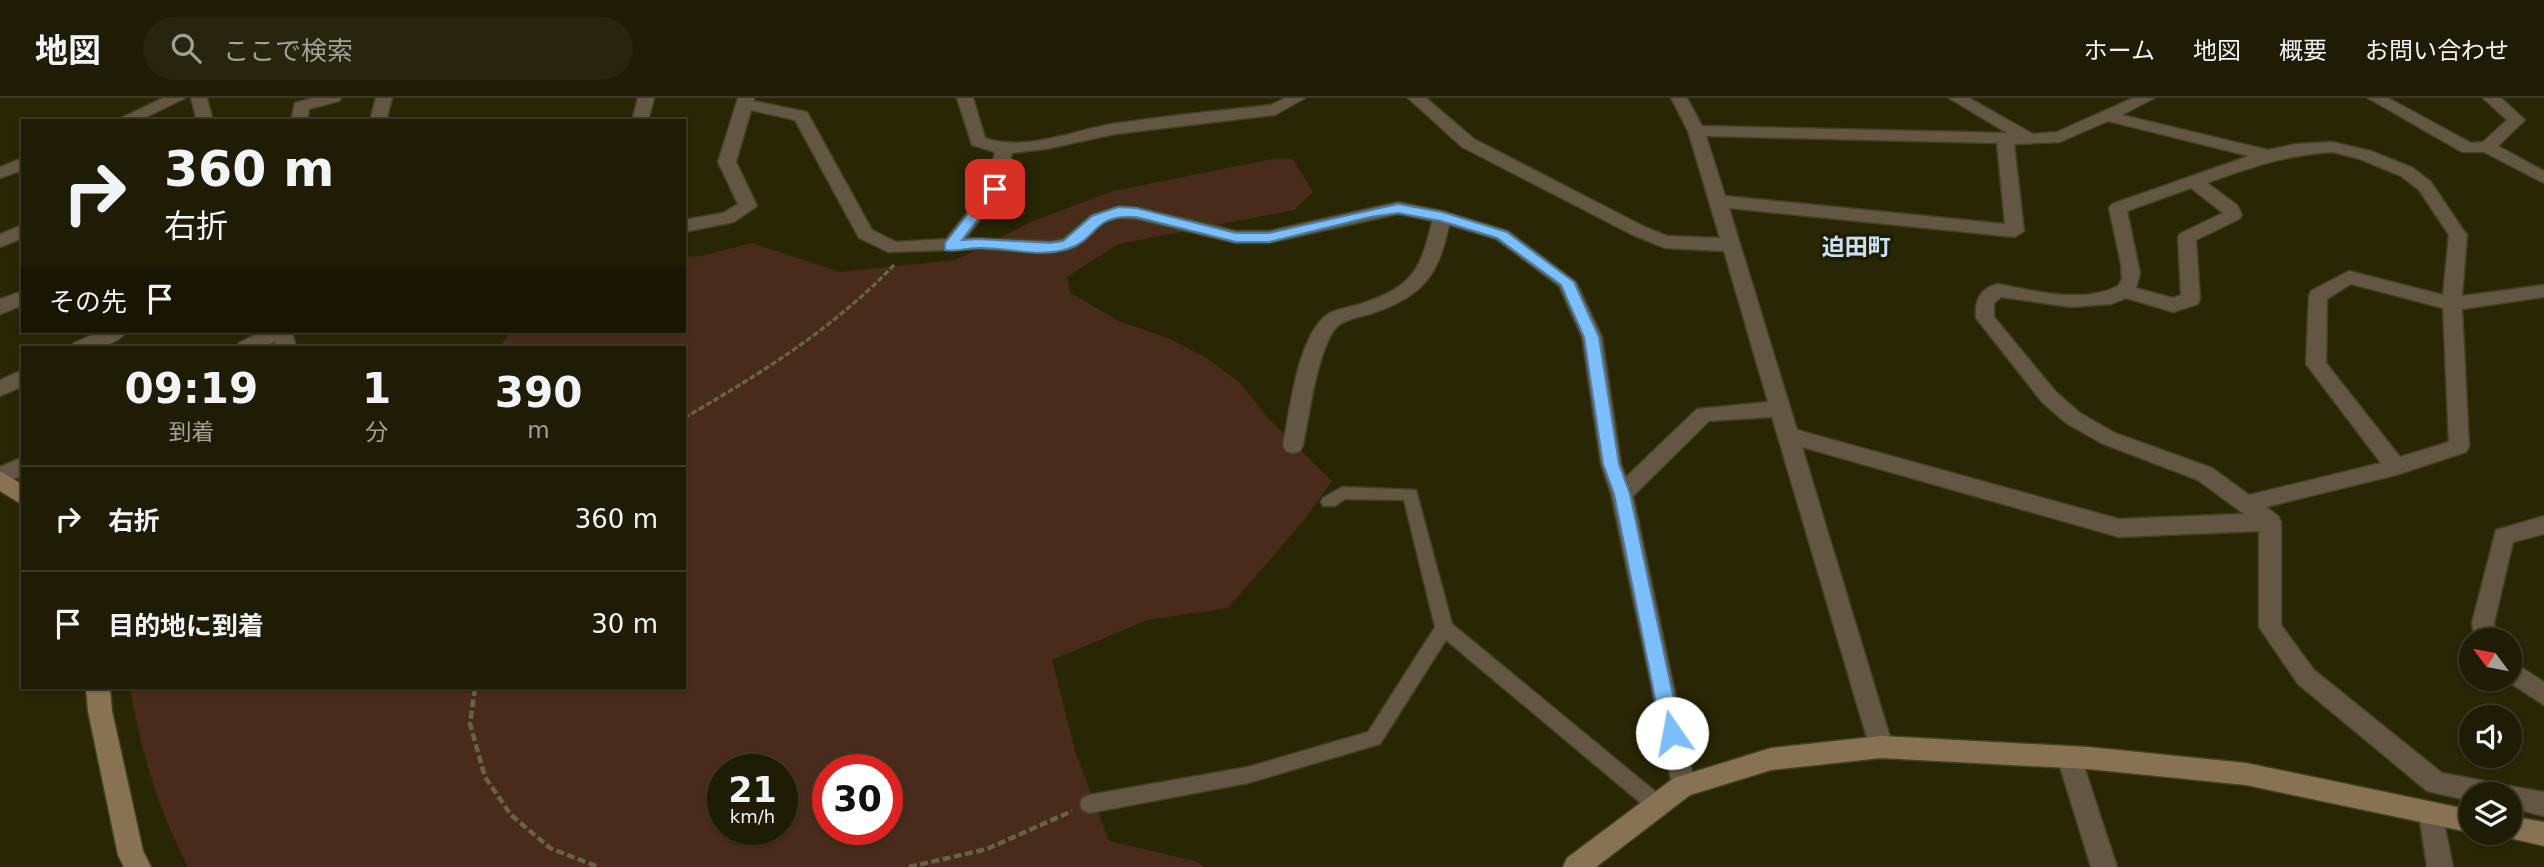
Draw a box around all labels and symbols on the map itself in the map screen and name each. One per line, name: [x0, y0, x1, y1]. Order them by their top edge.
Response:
pin: [965, 159, 1025, 219]
district label: 迫田町: [1822, 234, 1891, 260]
north arrow: [2459, 628, 2522, 691]
position arrow: [1635, 696, 1709, 770]
speed limit sign: 30: [812, 754, 903, 845]

